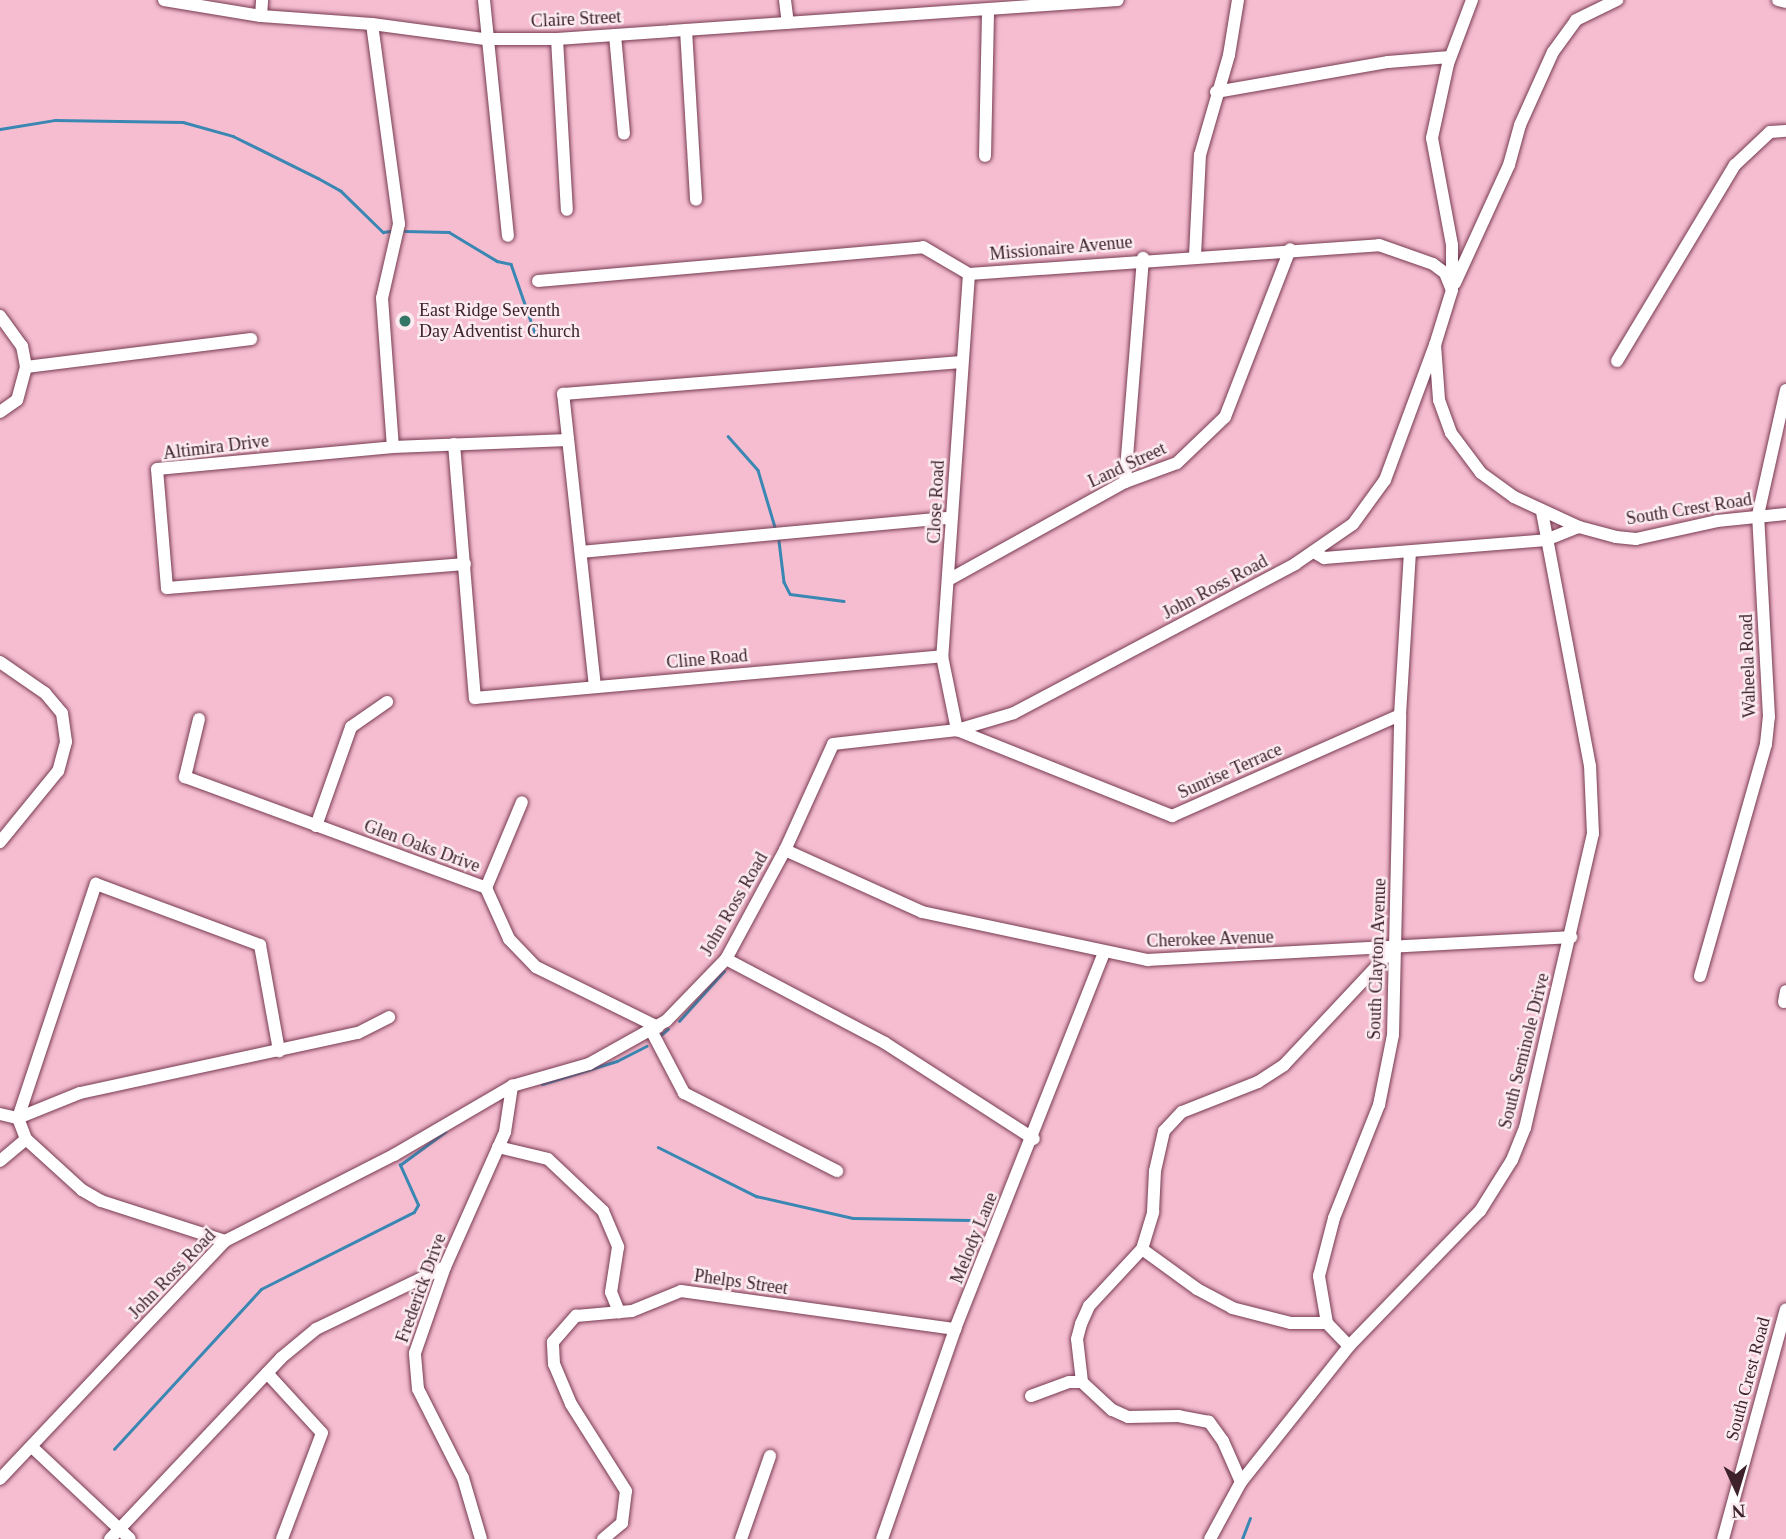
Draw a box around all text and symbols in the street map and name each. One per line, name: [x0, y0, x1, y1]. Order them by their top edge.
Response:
street label: Claire Street: [530, 6, 622, 32]
street label: Missionaire Avenue: [988, 231, 1134, 265]
place label: East Ridge Seventh Day Adventist Church: [419, 300, 581, 342]
marker: East Ridge Seventh Day Adventist Church: [397, 313, 413, 329]
street label: Altimira Drive: [162, 430, 270, 464]
street label: Land Street: [1085, 438, 1169, 492]
street label: Close Road: [923, 460, 949, 544]
street label: South Crest Road: [1625, 488, 1753, 530]
street label: John Ross Road: [1159, 550, 1271, 624]
street label: Waheela Road: [1735, 614, 1761, 718]
street label: Cline Road: [665, 645, 749, 673]
street label: Sunrise Terrace: [1174, 738, 1286, 804]
street label: Glen Oaks Drive: [361, 815, 483, 877]
street label: John Ross Road: [696, 848, 772, 960]
street label: South Clayton Avenue: [1363, 877, 1391, 1041]
street label: Cherokee Avenue: [1146, 926, 1274, 952]
street label: South Seminole Drive: [1494, 971, 1554, 1131]
street label: Melody Lane: [946, 1189, 1002, 1287]
street label: John Ross Road: [124, 1225, 220, 1323]
street label: Frederick Drive: [391, 1231, 451, 1345]
street label: Phelps Street: [693, 1265, 789, 1299]
street label: South Crest Road: [1721, 1315, 1775, 1443]
north arrow: [1702, 1455, 1772, 1525]
text: N: [1731, 1500, 1746, 1522]

